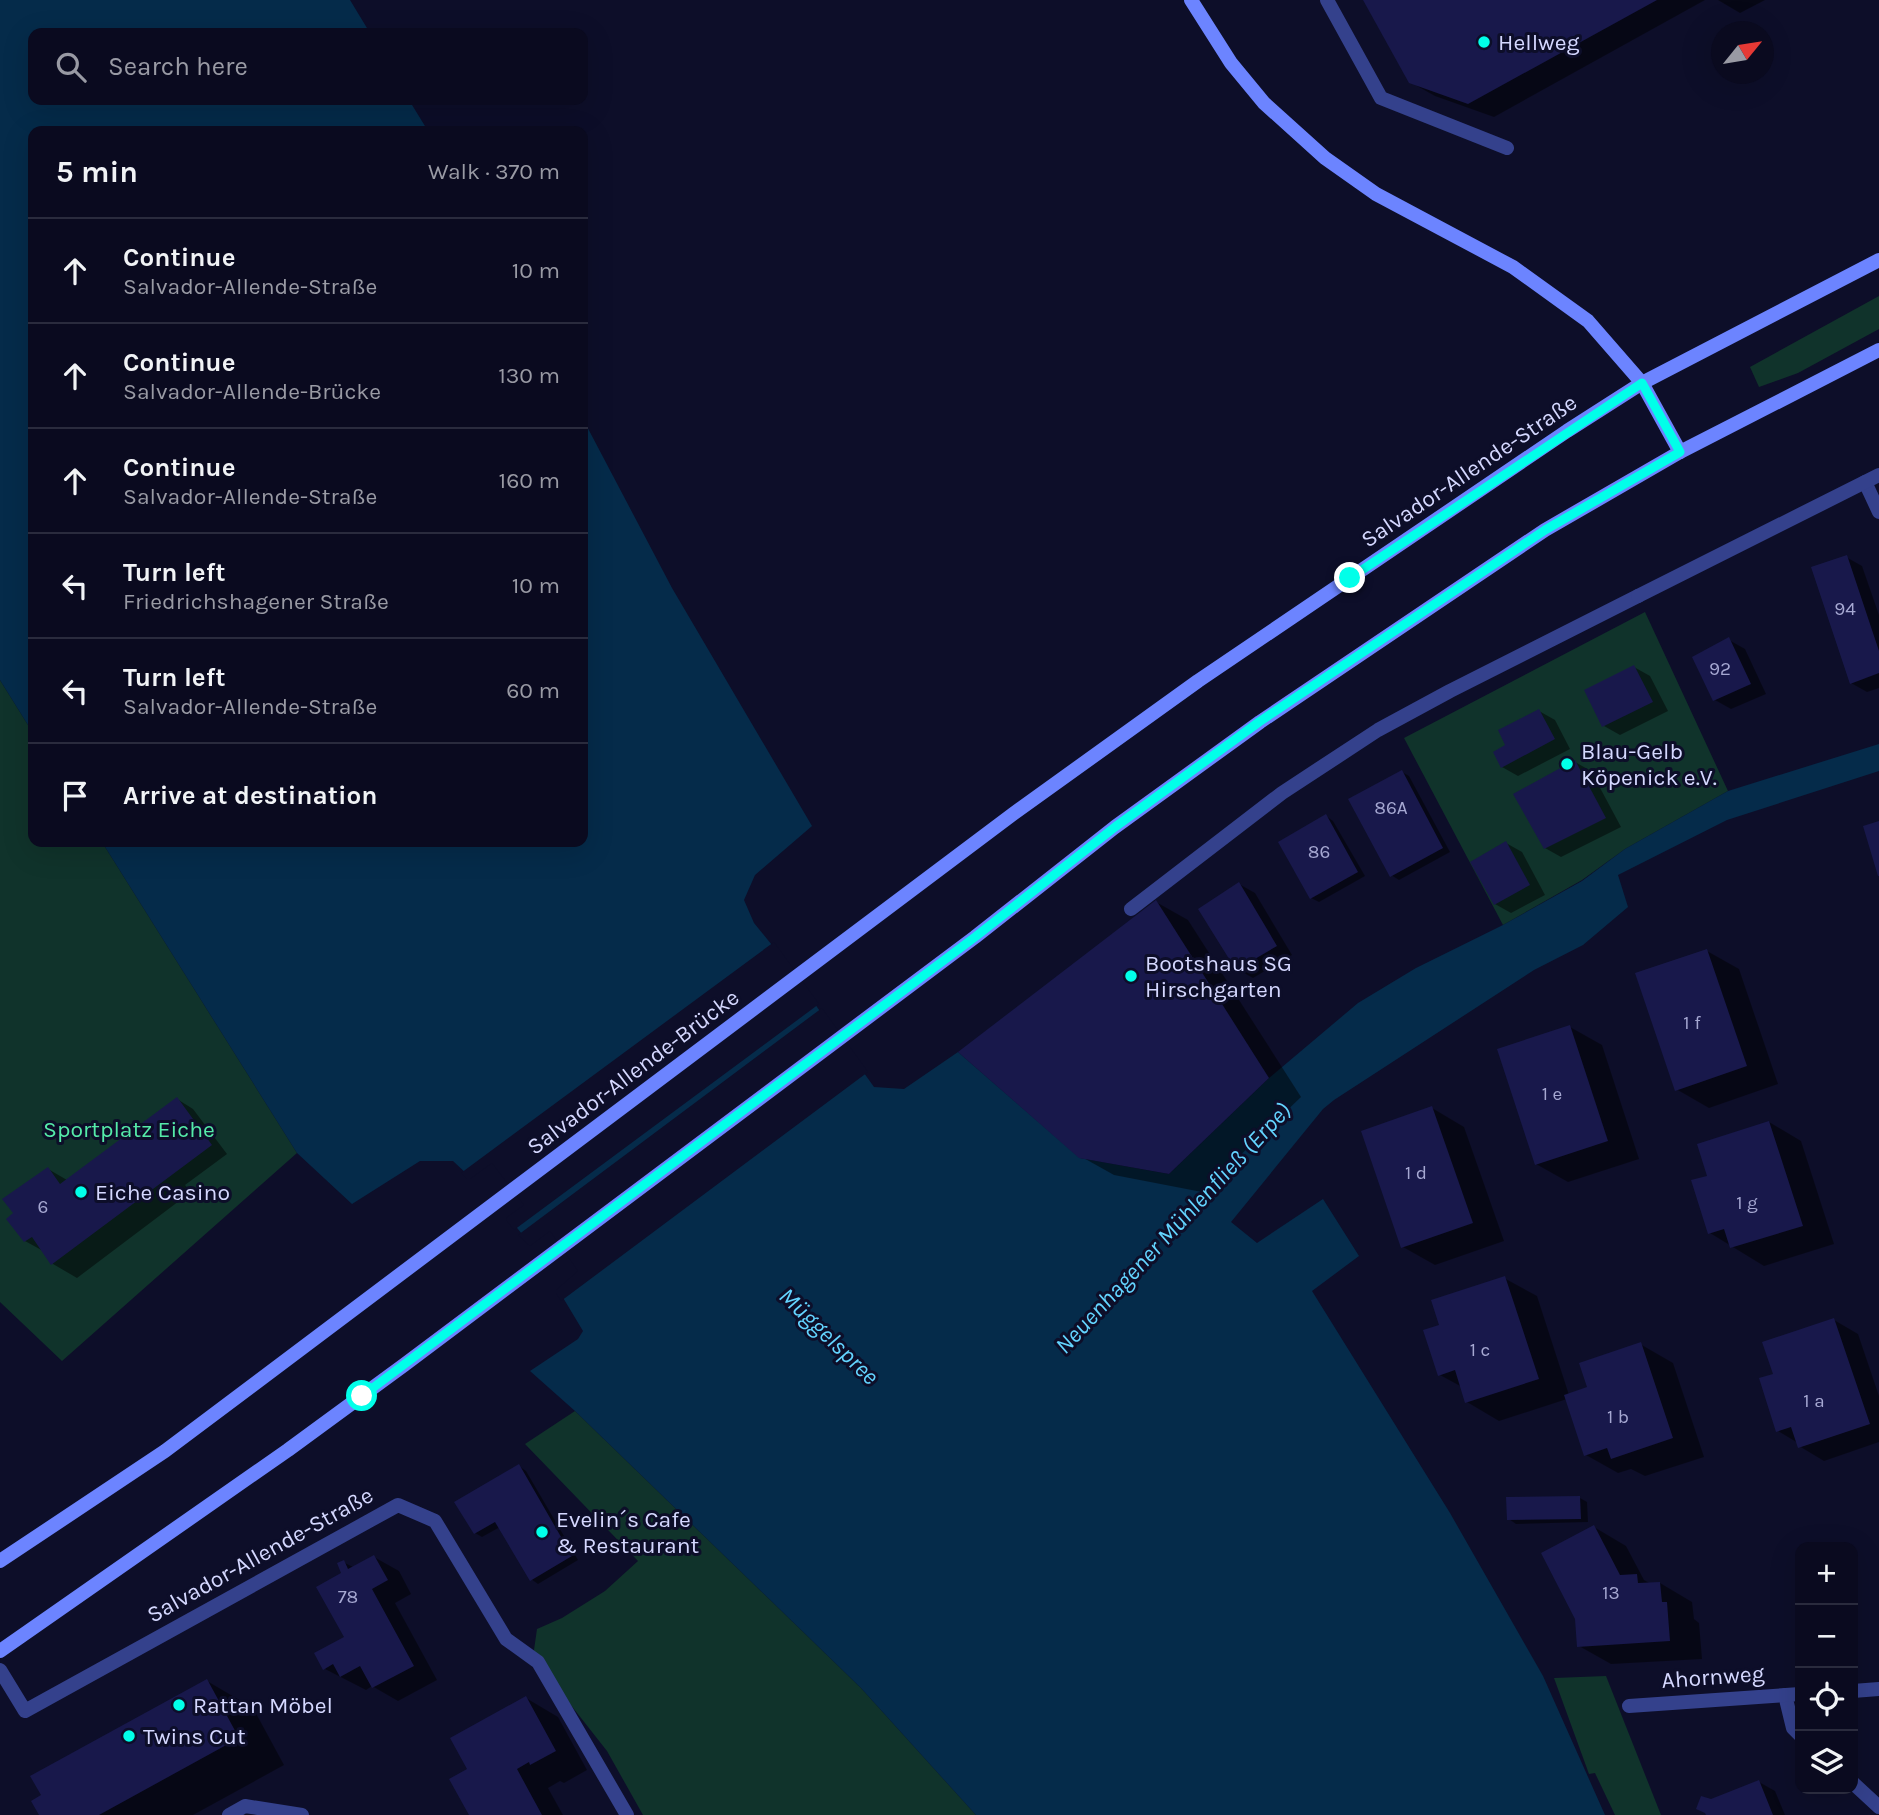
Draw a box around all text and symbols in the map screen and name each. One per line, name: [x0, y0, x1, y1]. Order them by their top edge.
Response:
north arrow: [1711, 21, 1774, 84]
search box: [28, 28, 588, 105]
place label: Hellweg: [1498, 29, 1580, 56]
marker: Hellweg: [1476, 34, 1492, 50]
icon: search: [52, 48, 90, 86]
text: Search here: [108, 51, 248, 82]
text: 5 min: [56, 154, 138, 190]
text: Walk · 370 m: [428, 158, 560, 185]
text: Continue: [123, 242, 235, 273]
icon: ahead: [56, 252, 94, 290]
text: 10 m: [512, 257, 560, 284]
text: Salvador-Allende-Straße: [123, 273, 377, 300]
text: Continue: [123, 347, 235, 378]
icon: ahead: [56, 357, 94, 395]
text: 130 m: [498, 362, 560, 389]
text: Salvador-Allende-Brücke: [123, 378, 381, 405]
street label: Salvador-Allende-Straße: [1356, 389, 1582, 553]
text: Continue: [123, 452, 235, 483]
icon: ahead: [56, 462, 94, 500]
text: 160 m: [499, 467, 560, 494]
text: Salvador-Allende-Straße: [123, 483, 377, 510]
text: Turn left: [123, 557, 225, 588]
route end: [1334, 562, 1365, 593]
icon: left: [56, 567, 94, 605]
text: 10 m: [512, 572, 560, 599]
text: Friedrichshagener Straße: [123, 588, 389, 615]
house number: 94: [1834, 598, 1856, 620]
house number: 92: [1709, 658, 1731, 680]
text: Turn left: [123, 662, 225, 693]
icon: left: [56, 672, 94, 710]
text: 60 m: [506, 677, 560, 704]
text: Salvador-Allende-Straße: [123, 693, 377, 720]
place label: Blau-Gelb Köpenick e.V.: [1581, 738, 1717, 791]
marker: Blau-Gelb Köpenick e.V.: [1559, 756, 1575, 772]
icon: arrive: [56, 777, 94, 815]
text: Arrive at destination: [123, 780, 377, 811]
house number: 86A: [1374, 797, 1408, 819]
house number: 86: [1308, 841, 1330, 863]
place label: Bootshaus SG Hirschgarten: [1145, 950, 1292, 1003]
marker: Bootshaus SG Hirschgarten: [1123, 968, 1139, 984]
street label: Salvador-Allende-Brücke: [522, 984, 744, 1160]
house number: 1 f: [1683, 1012, 1701, 1034]
house number: 1 e: [1542, 1083, 1562, 1105]
water label: Neuenhagener Mühlenfließ (Erpe): [1049, 1096, 1297, 1359]
park label: Sportplatz Eiche: [43, 1116, 215, 1143]
house number: 1 d: [1405, 1162, 1427, 1184]
place label: Eiche Casino: [95, 1179, 230, 1206]
marker: Eiche Casino: [73, 1184, 89, 1200]
house number: 1 g: [1736, 1192, 1758, 1214]
house number: 6: [38, 1196, 48, 1218]
water label: Müggelspree: [773, 1282, 885, 1390]
house number: 1 c: [1470, 1339, 1490, 1361]
route start: [346, 1380, 377, 1411]
house number: 1 a: [1803, 1390, 1825, 1412]
house number: 1 b: [1607, 1406, 1629, 1428]
street label: Salvador-Allende-Straße: [142, 1482, 378, 1628]
place label: Evelin´s Cafe & Restaurant: [556, 1506, 700, 1559]
marker: Evelin´s Cafe & Restaurant: [534, 1524, 550, 1540]
map controls: [1795, 1542, 1858, 1794]
button: +: [1795, 1542, 1858, 1605]
house number: 13: [1602, 1582, 1620, 1604]
house number: 78: [338, 1586, 358, 1608]
button: −: [1795, 1605, 1858, 1668]
street label: Ahornweg: [1661, 1660, 1765, 1694]
button: locate: [1795, 1668, 1858, 1731]
place label: Rattan Möbel: [193, 1692, 333, 1719]
marker: Rattan Möbel: [171, 1697, 187, 1713]
place label: Twins Cut: [143, 1723, 246, 1750]
marker: Twins Cut: [121, 1728, 137, 1744]
button: layers: [1795, 1731, 1858, 1794]

